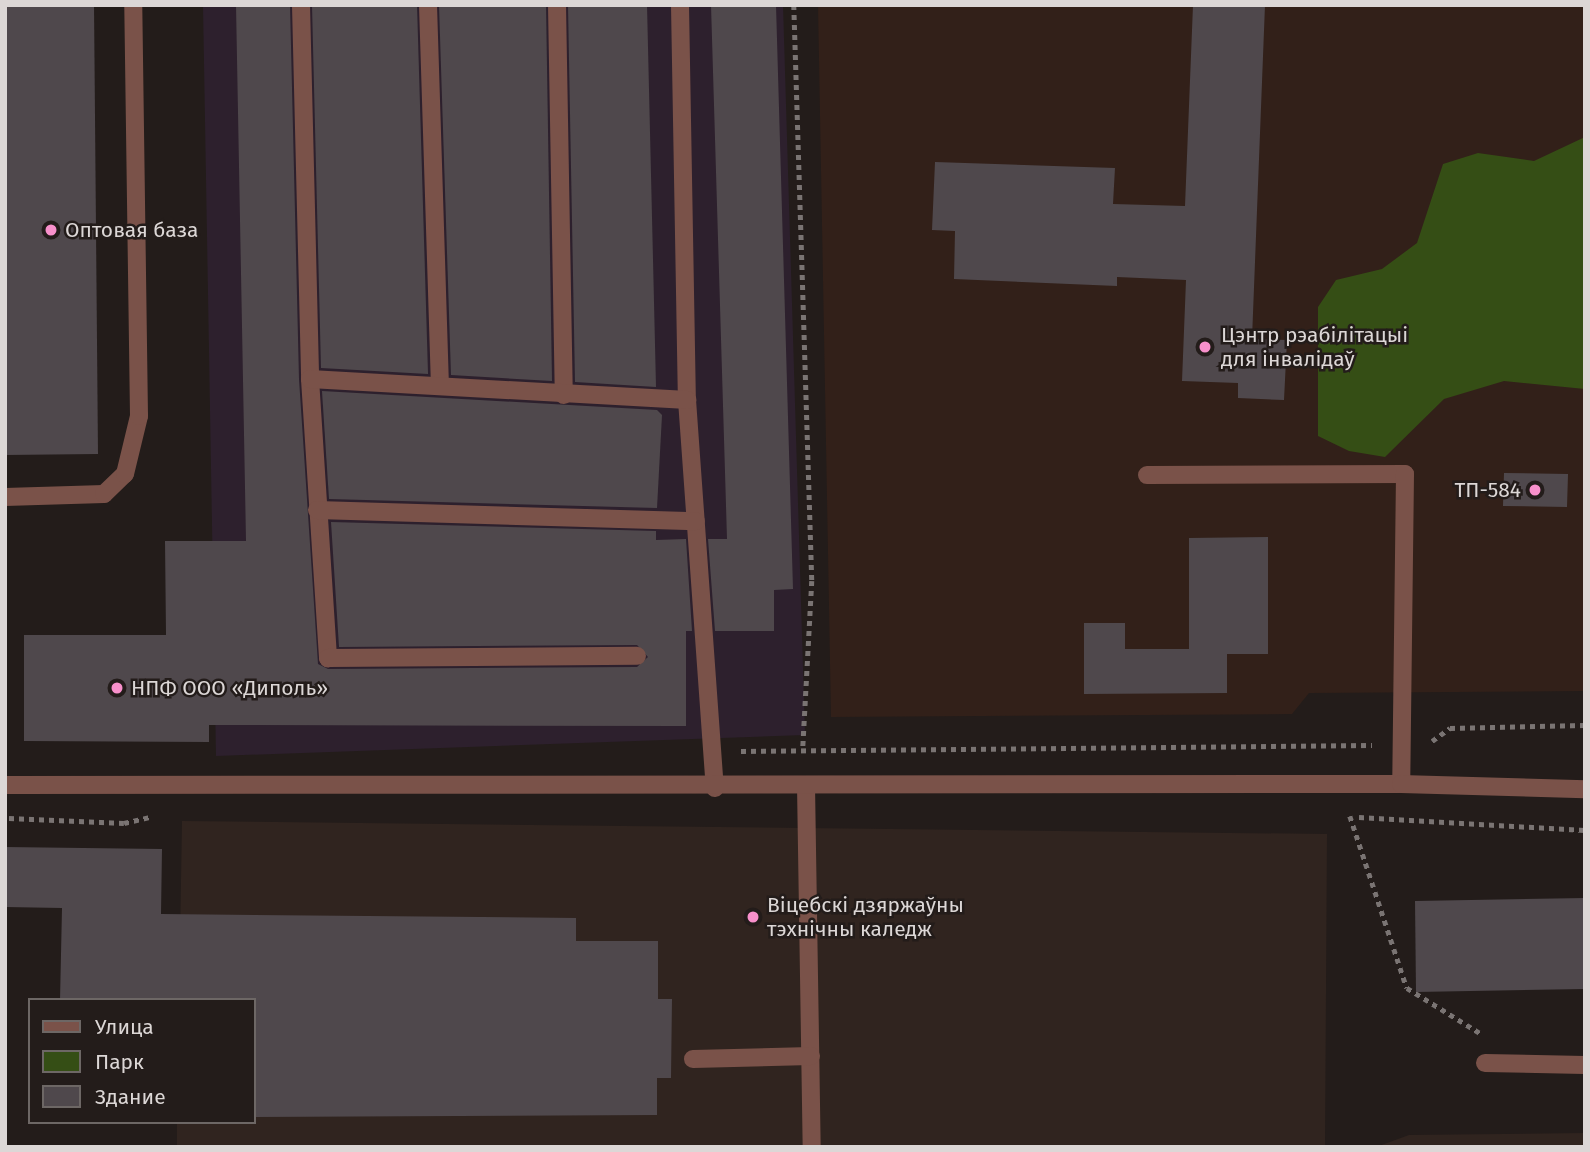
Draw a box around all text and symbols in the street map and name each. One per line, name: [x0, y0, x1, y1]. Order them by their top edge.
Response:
place label: Оптовая база: [65, 217, 198, 243]
marker: Оптовая база: [43, 222, 59, 238]
place label: Цэнтр рэабілітацыі для інвалідаў: [1221, 322, 1408, 372]
marker: Цэнтр рэабілітацыі для інвалідаў: [1195, 337, 1215, 357]
place label: ТП-584: [1454, 477, 1521, 503]
marker: ТП-584: [1527, 482, 1543, 498]
place label: НПФ ООО «Диполь»: [131, 675, 328, 701]
marker: НПФ ООО «Диполь»: [109, 680, 125, 696]
place label: Віцебскі дзяржаўны тэхнічны каледж: [767, 892, 964, 942]
marker: Віцебскі дзяржаўны тэхнічны каледж: [745, 909, 761, 925]
legend: [28, 998, 256, 1124]
text: Улица: [95, 1014, 154, 1040]
text: Парк: [95, 1049, 144, 1075]
text: Здание: [95, 1084, 166, 1110]

